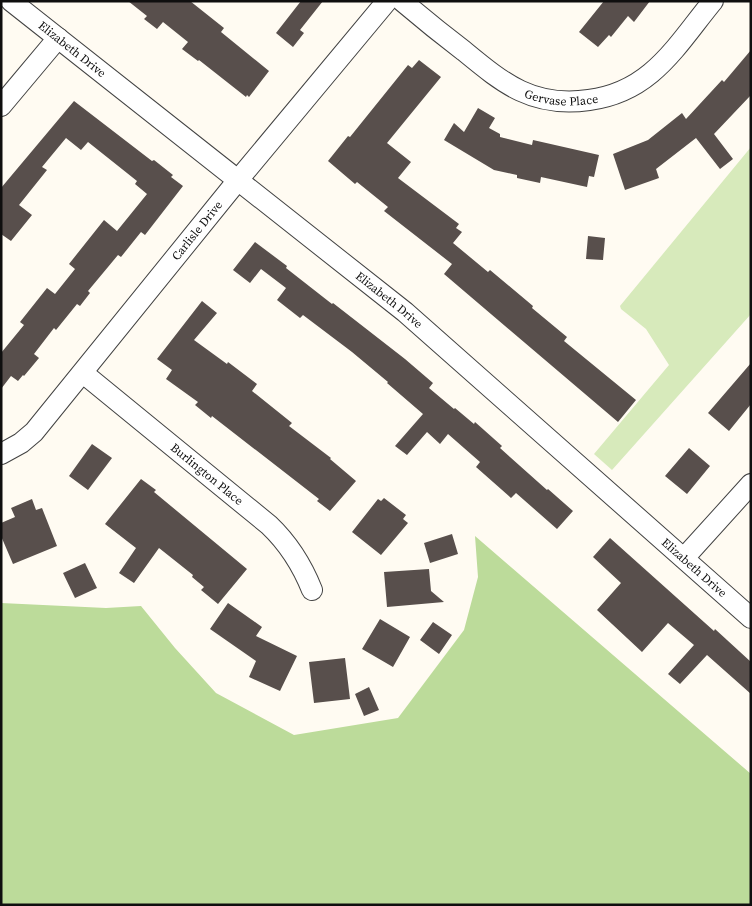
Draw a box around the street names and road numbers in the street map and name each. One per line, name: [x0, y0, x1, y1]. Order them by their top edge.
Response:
street label: Elizabeth Drive: [35, 18, 109, 81]
street label: Gervase Place: [522, 85, 599, 110]
street label: Carlisle Drive: [168, 197, 226, 264]
street label: Elizabeth Drive: [352, 268, 426, 332]
street label: Burlington Place: [167, 440, 246, 509]
street label: Elizabeth Drive: [658, 535, 730, 601]

